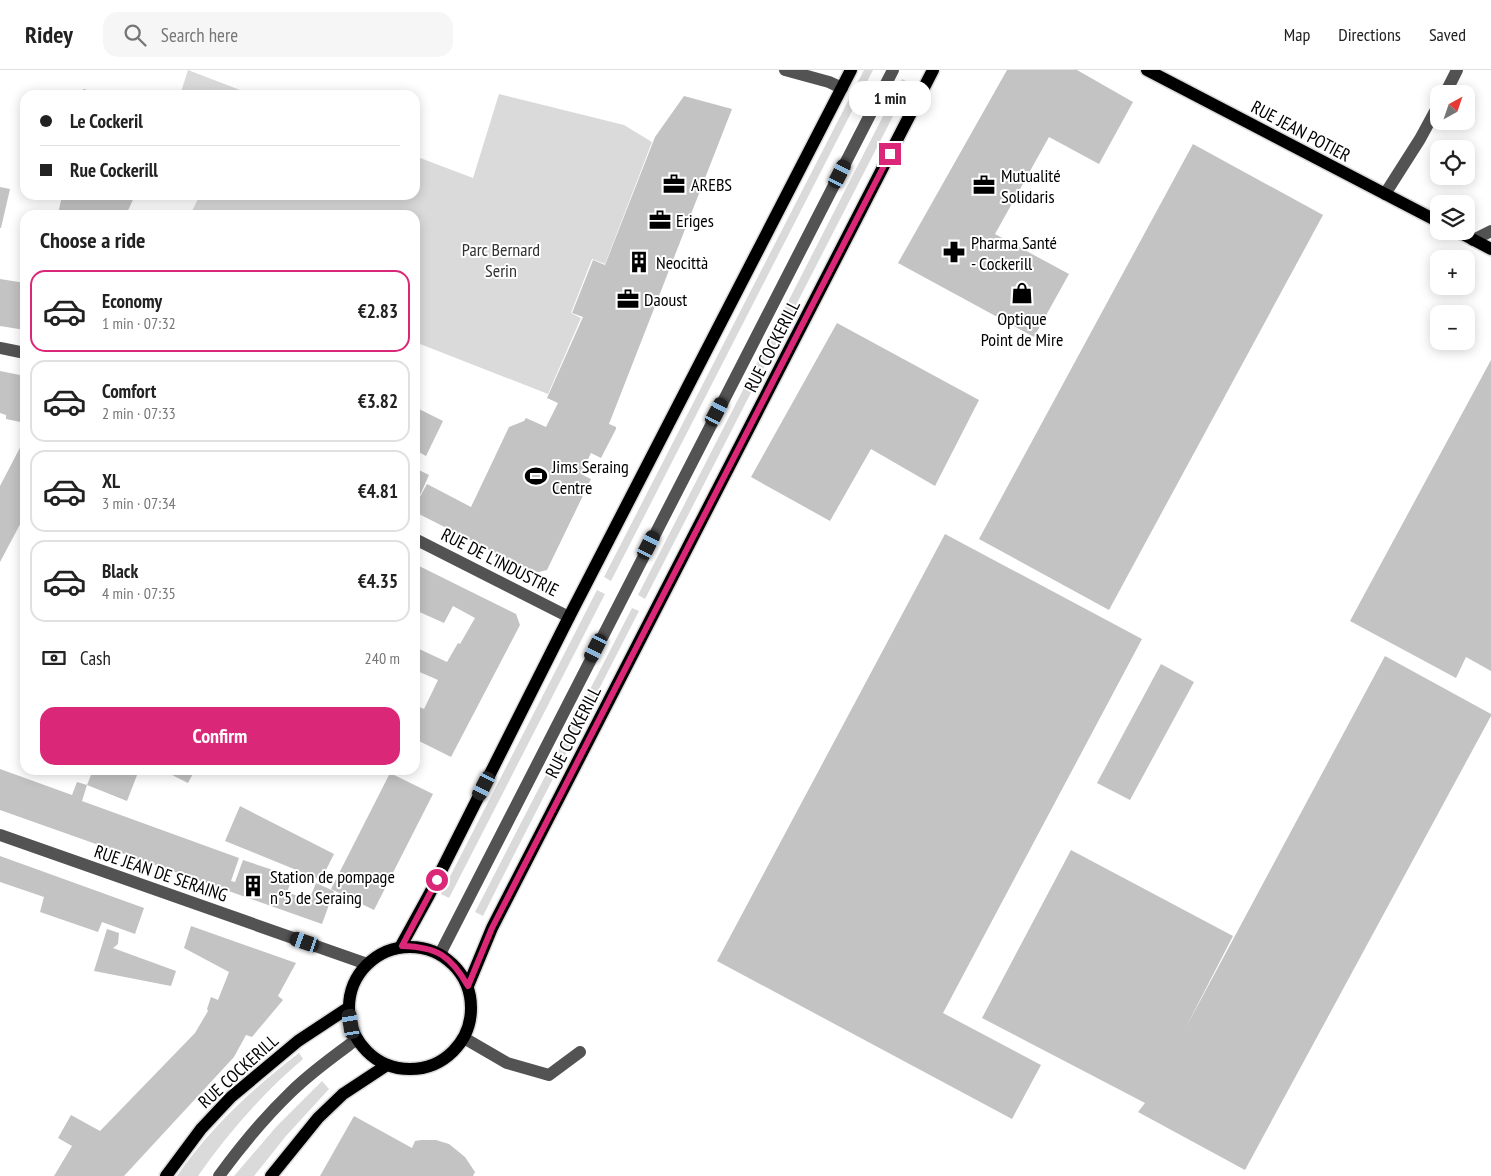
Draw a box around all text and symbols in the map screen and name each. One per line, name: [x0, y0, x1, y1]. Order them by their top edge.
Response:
search box: [103, 12, 453, 57]
text: Ridey: [25, 19, 73, 50]
icon: search: [121, 21, 149, 49]
text: Search here: [161, 23, 238, 47]
text: Map: [1284, 23, 1310, 46]
text: Directions: [1338, 23, 1401, 46]
text: Saved: [1429, 23, 1466, 46]
callout: 1 min: [849, 82, 931, 116]
north arrow: [1430, 85, 1475, 130]
map controls: [1430, 85, 1475, 350]
text: 1 min: [874, 88, 906, 108]
street label: RUE JEAN POTIER: [1247, 95, 1355, 167]
text: Le Cockeril: [70, 109, 143, 133]
button: locate: [1430, 140, 1475, 185]
route end: [879, 143, 901, 165]
car: [826, 157, 853, 191]
text: Rue Cockerill: [70, 158, 158, 182]
place label: Mutualité Solidaris: [1001, 164, 1061, 208]
office icon: AREBS: [661, 171, 687, 197]
office icon: Mutualité Solidaris: [971, 172, 997, 198]
place label: AREBS: [691, 173, 732, 196]
button: layers: [1430, 195, 1475, 240]
office icon: Eriges: [647, 207, 673, 233]
place label: Eriges: [676, 209, 714, 232]
text: Choose a ride: [40, 226, 145, 254]
place label: Pharma Santé - Cockerill: [971, 231, 1057, 275]
park label: Parc Bernard Serin: [462, 238, 540, 282]
pharmacy icon: Pharma Santé - Cockerill: [941, 239, 967, 265]
building icon: Neocittà: [626, 249, 652, 275]
button: +: [1430, 250, 1475, 295]
place label: Neocittà: [656, 251, 708, 274]
shop icon: Optique Point de Mire: [1009, 280, 1035, 306]
office icon: Daoust: [615, 286, 641, 312]
place label: Daoust: [644, 288, 687, 311]
icon: car: [42, 289, 87, 334]
text: Economy: [102, 289, 162, 313]
street label: RUE COCKERILL: [739, 296, 805, 396]
text: €2.83: [358, 299, 398, 323]
button: −: [1430, 305, 1475, 350]
place label: Optique Point de Mire: [981, 307, 1063, 351]
text: 1 min · 07:32: [102, 313, 176, 333]
icon: car: [42, 379, 87, 424]
text: Comfort: [102, 379, 156, 403]
text: €3.82: [358, 389, 398, 413]
car: [703, 395, 730, 429]
text: 2 min · 07:33: [102, 403, 176, 423]
place label: Jims Seraing Centre: [551, 455, 629, 499]
sports icon: Jims Seraing Centre: [523, 463, 549, 489]
icon: car: [42, 469, 87, 514]
text: XL: [102, 469, 120, 493]
text: €4.81: [358, 479, 398, 503]
text: 3 min · 07:34: [102, 493, 176, 513]
street label: RUE DE L'INDUSTRIE: [438, 523, 562, 601]
car: [635, 528, 662, 562]
icon: car: [42, 559, 87, 604]
text: Black: [102, 559, 138, 583]
text: €4.35: [358, 569, 398, 593]
text: 4 min · 07:35: [102, 583, 176, 603]
car: [582, 631, 609, 665]
icon: cash: [40, 644, 68, 672]
text: Cash: [80, 646, 111, 670]
text: 240 m: [365, 648, 400, 668]
street label: RUE COCKERILL: [540, 682, 606, 782]
button: Confirm: [40, 707, 400, 765]
car: [470, 769, 497, 803]
street label: RUE JEAN DE SERAING: [91, 839, 231, 907]
place label: Station de pompage n°5 de Seraing: [270, 865, 395, 909]
route start: [426, 869, 448, 891]
building icon: Station de pompage n°5 de Seraing: [240, 873, 266, 899]
car: [288, 930, 321, 954]
car: [341, 1008, 360, 1040]
street label: RUE COCKERILL: [193, 1029, 283, 1113]

